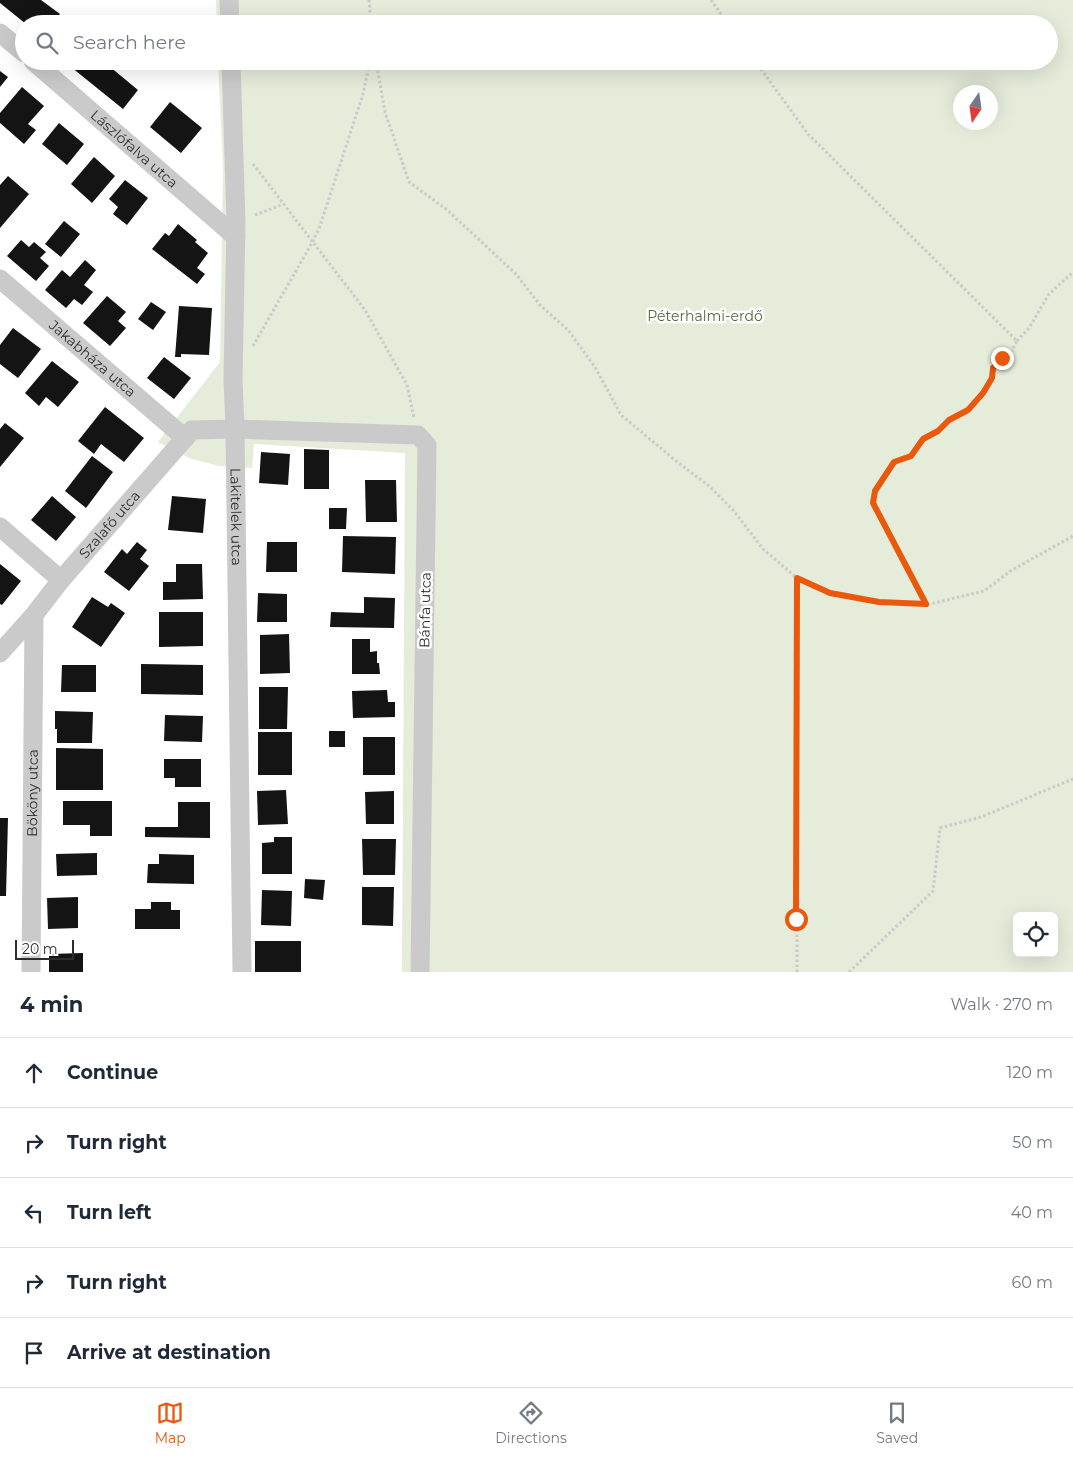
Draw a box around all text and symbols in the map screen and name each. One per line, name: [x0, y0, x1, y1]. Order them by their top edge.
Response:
search box: [15, 15, 1058, 70]
icon: search: [33, 29, 61, 57]
text: Search here: [73, 31, 186, 54]
north arrow: [953, 85, 998, 130]
street label: Lászlófalva utca: [87, 106, 182, 192]
park label: Péterhalmi-erdő: [647, 307, 763, 325]
street label: Jakabháza utca: [45, 315, 140, 401]
route end: [991, 347, 1014, 370]
street label: Lakitelek utca: [227, 468, 246, 566]
street label: Szalafő utca: [75, 487, 144, 562]
street label: Bánfa utca: [415, 572, 435, 648]
street label: Bököny utca: [23, 749, 42, 837]
route start: [785, 908, 808, 931]
map controls: [1013, 912, 1058, 957]
button: locate: [1013, 912, 1058, 957]
scale bar: [15, 937, 74, 960]
text: 20 m: [22, 940, 58, 958]
text: 4 min: [20, 992, 83, 1017]
text: Walk · 270 m: [950, 995, 1053, 1014]
icon: ahead: [20, 1059, 48, 1087]
text: Continue: [67, 1061, 158, 1084]
text: 120 m: [1006, 1063, 1053, 1082]
icon: right: [20, 1129, 48, 1157]
text: Turn right: [67, 1131, 167, 1154]
text: 50 m: [1012, 1133, 1053, 1152]
icon: left: [20, 1199, 48, 1227]
text: Turn left: [67, 1201, 152, 1224]
text: 40 m: [1011, 1203, 1053, 1222]
icon: right: [20, 1269, 48, 1297]
text: Turn right: [67, 1271, 167, 1294]
text: 60 m: [1011, 1273, 1053, 1292]
icon: arrive: [20, 1339, 48, 1367]
text: Arrive at destination: [67, 1341, 271, 1364]
tab: Map: [155, 1399, 186, 1447]
tab: Directions: [495, 1399, 567, 1447]
tab: Saved: [876, 1399, 918, 1447]

